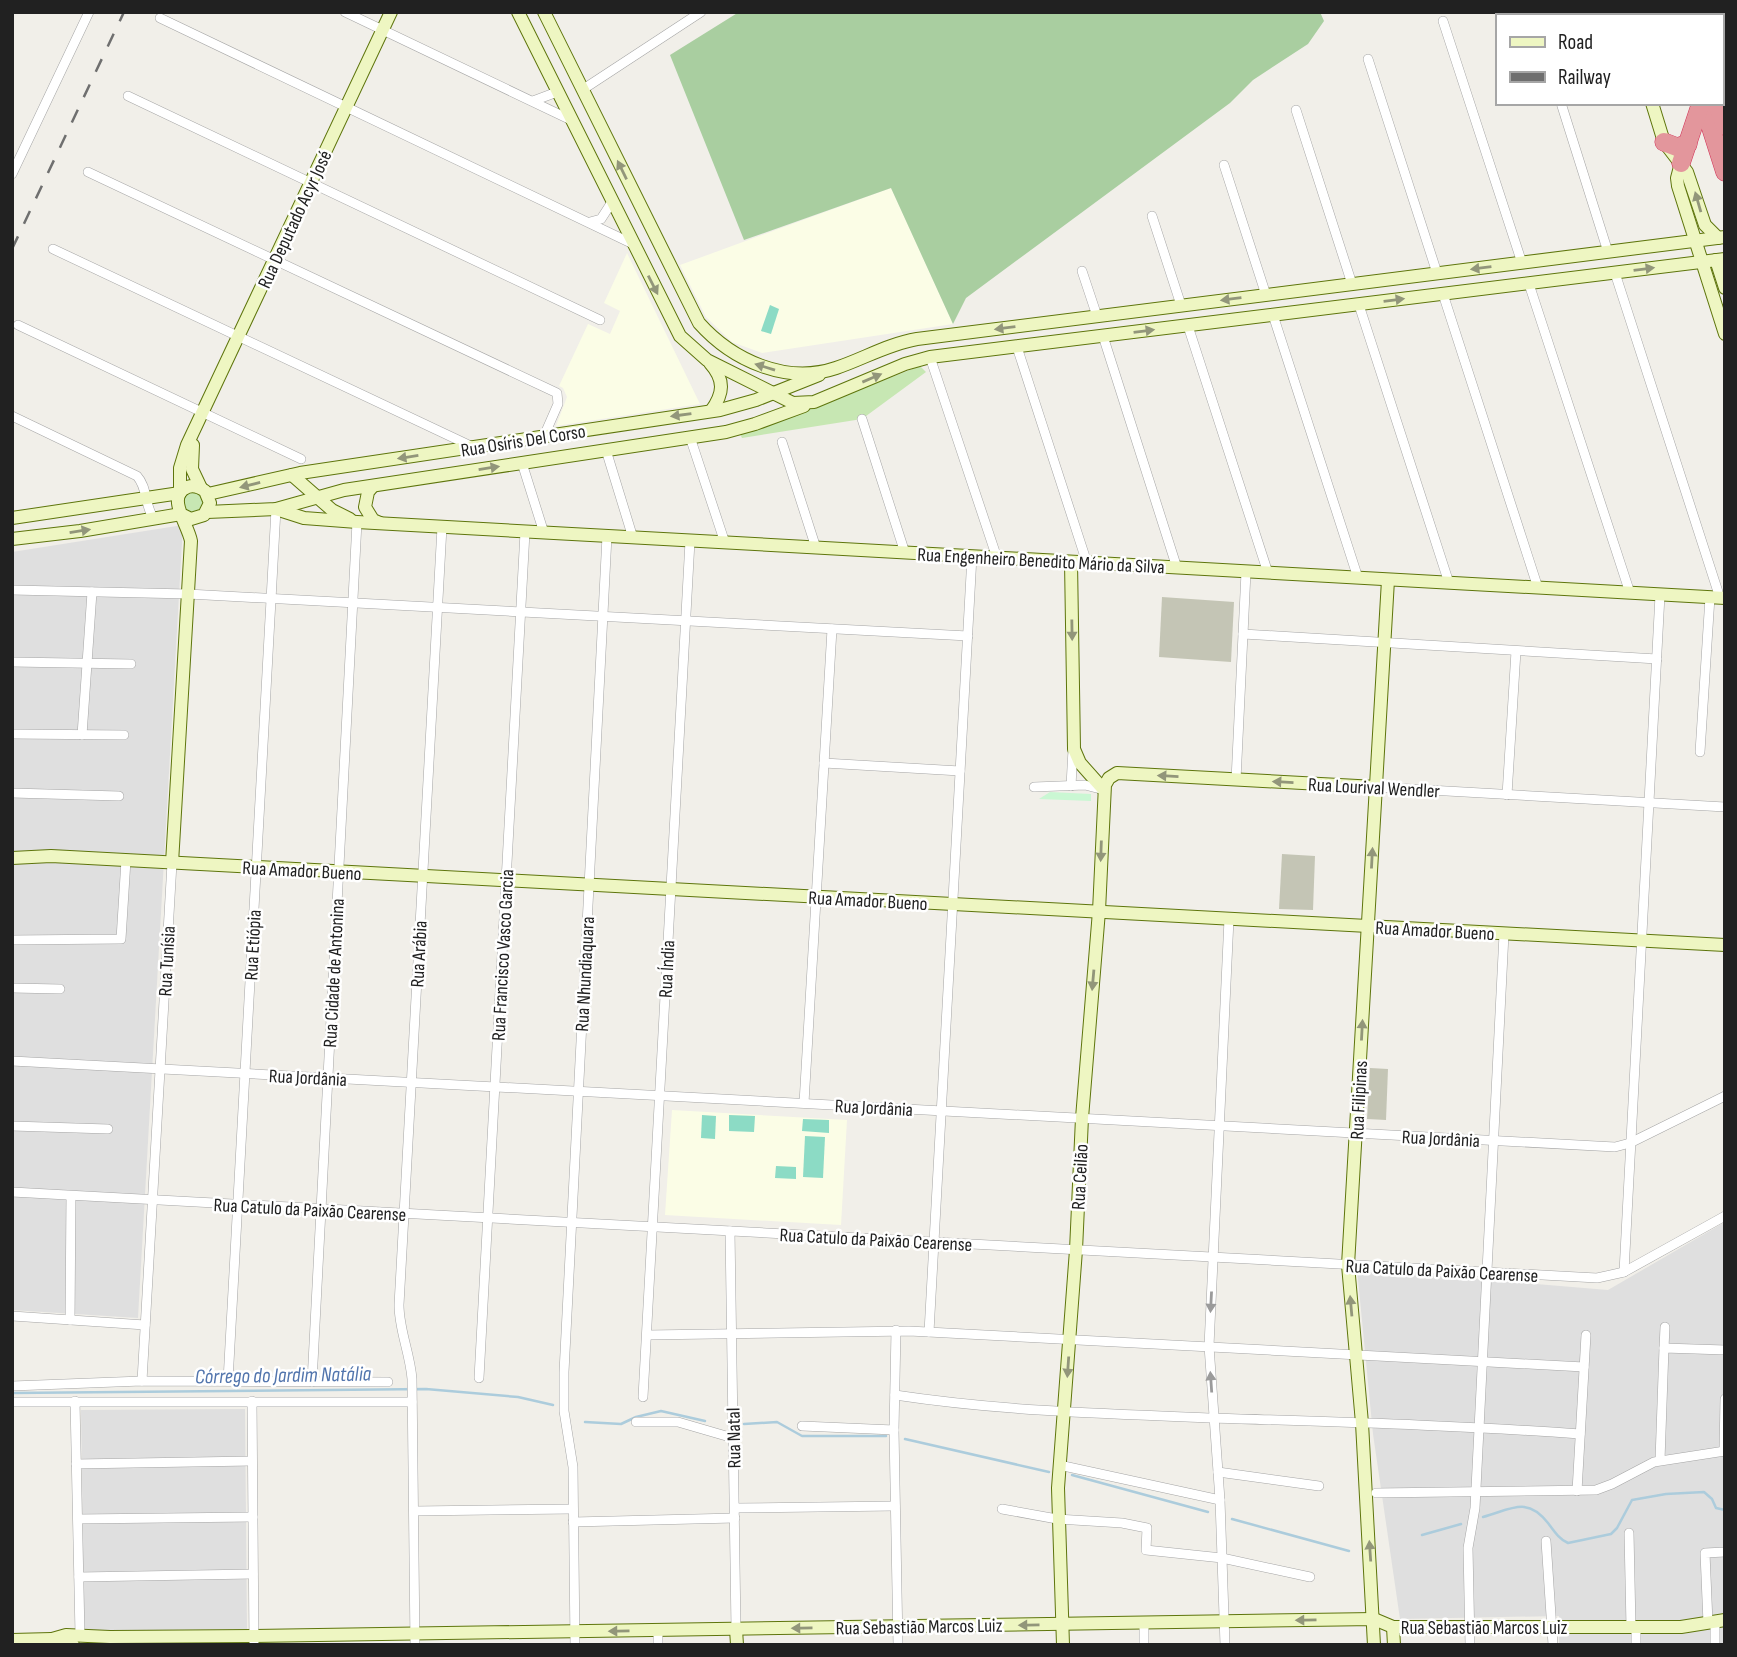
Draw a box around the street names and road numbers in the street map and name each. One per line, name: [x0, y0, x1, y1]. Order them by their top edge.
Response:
street label: Rua Deputado Acyr José: [253, 147, 337, 292]
street label: Rua Osíris Del Corso: [459, 420, 587, 463]
street label: Rua Engenheiro Benedito Mário da Silva: [917, 544, 1165, 579]
street label: Rua Lourival Wendler: [1307, 774, 1441, 803]
street label: Rua Amador Bueno: [242, 857, 362, 886]
street label: Rua Francisco Vasco Garcia: [488, 869, 519, 1042]
street label: Rua Amador Bueno: [808, 887, 928, 916]
street label: Rua Cidade de Antonina: [319, 898, 350, 1048]
street label: Rua Etiópia: [240, 909, 267, 981]
street label: Rua Nhundiaquara: [571, 916, 600, 1032]
street label: Rua Amador Bueno: [1375, 917, 1495, 946]
street label: Rua Arábia: [406, 920, 433, 988]
street label: Rua Tunísia: [154, 925, 181, 997]
street label: Rua Índia: [655, 940, 680, 999]
street label: Rua Filipinas: [1346, 1060, 1373, 1140]
street label: Rua Jordânia: [268, 1065, 348, 1092]
street label: Rua Jordânia: [834, 1095, 914, 1122]
street label: Rua Jordânia: [1401, 1126, 1481, 1153]
street label: Rua Ceilão: [1067, 1144, 1094, 1211]
street label: Rua Catulo da Paixão Cearense: [213, 1194, 407, 1227]
street label: Rua Catulo da Paixão Cearense: [779, 1224, 973, 1257]
street label: Rua Catulo da Paixão Cearense: [1345, 1255, 1539, 1288]
street label: Rua Natal: [722, 1407, 747, 1468]
street label: Rua Sebastião Marcos Luiz: [835, 1615, 1003, 1640]
street label: Rua Sebastião Marcos Luiz: [1401, 1617, 1568, 1640]

